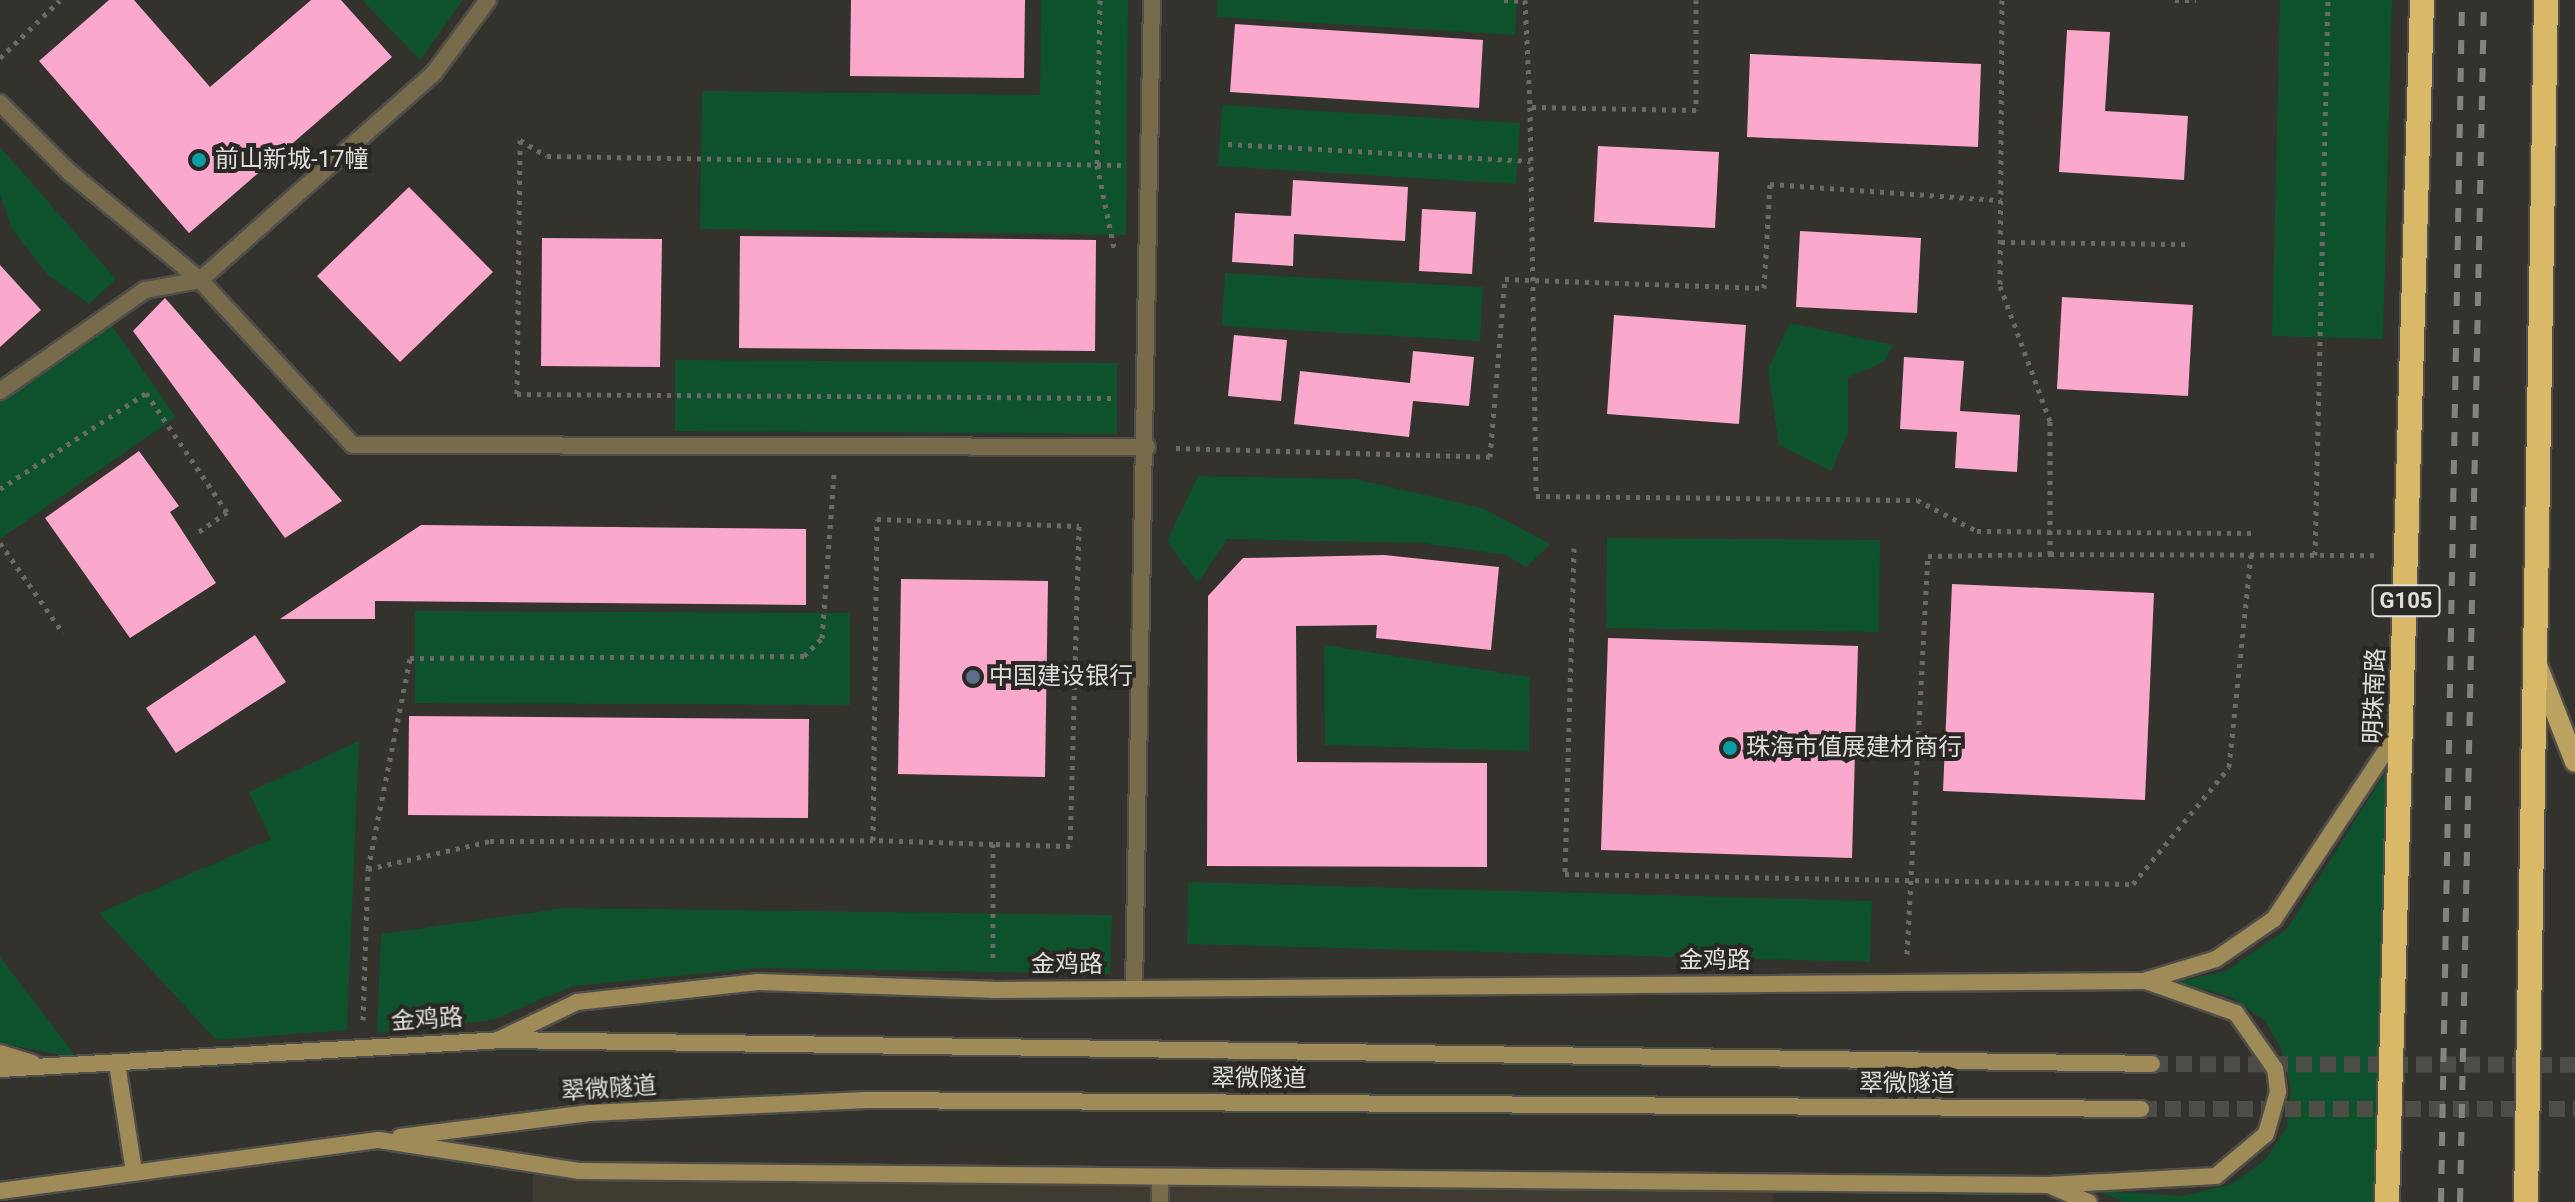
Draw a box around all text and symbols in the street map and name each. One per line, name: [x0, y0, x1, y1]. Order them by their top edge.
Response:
place label: 前山新城-17幢: [215, 146, 369, 174]
marker: 前山新城-17幢: [190, 151, 208, 169]
road number: G105: [2370, 583, 2442, 619]
street label: 明珠南路: [2359, 648, 2391, 744]
place label: 中国建设银行: [989, 663, 1133, 691]
marker: 中国建设银行: [964, 668, 982, 686]
place label: 珠海市值展建材商行: [1746, 734, 1962, 762]
marker: 珠海市值展建材商行: [1721, 739, 1739, 757]
street label: 金鸡路: [1679, 947, 1751, 975]
street label: 金鸡路: [1031, 951, 1103, 979]
street label: 金鸡路: [390, 1003, 464, 1037]
street label: 翠微隧道: [1211, 1065, 1307, 1093]
street label: 翠微隧道: [1859, 1070, 1955, 1098]
street label: 翠微隧道: [560, 1071, 658, 1107]

